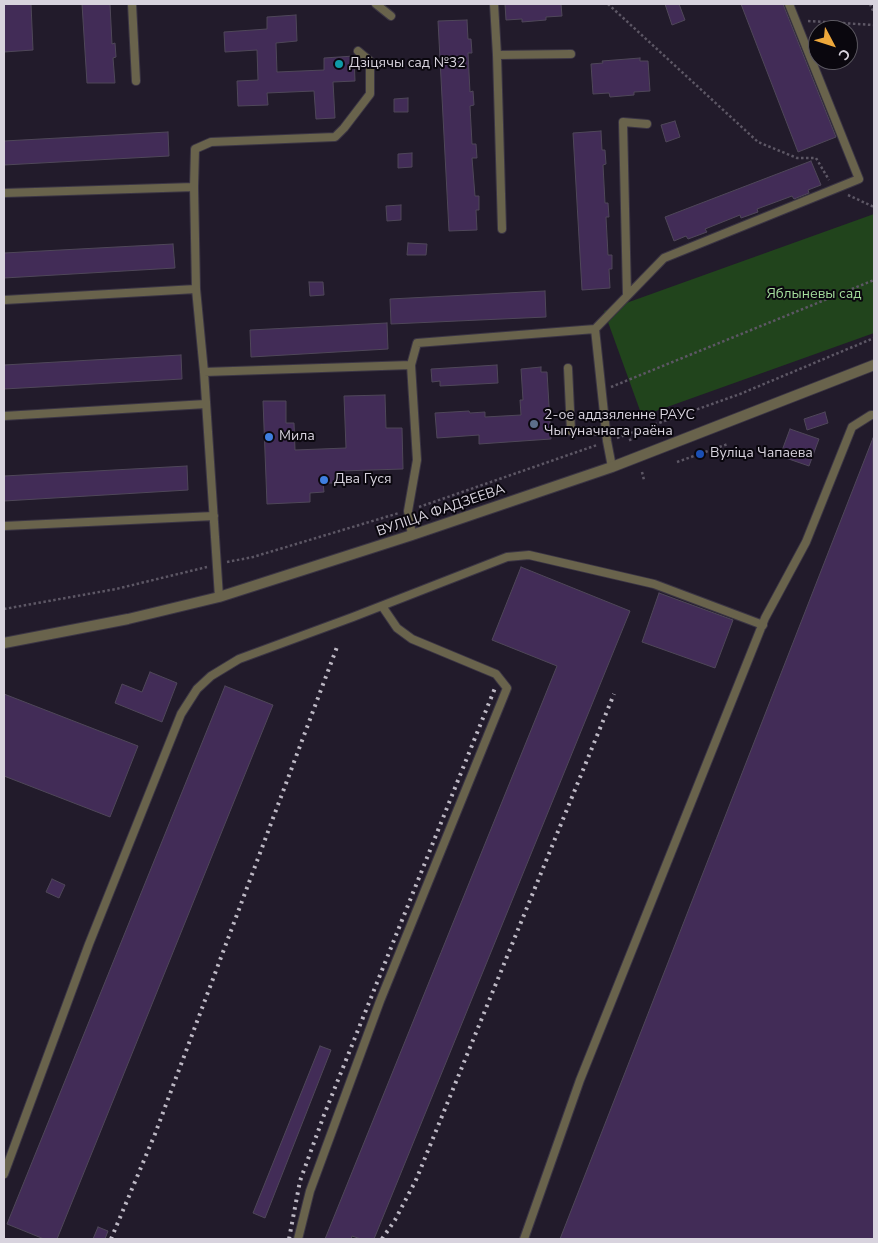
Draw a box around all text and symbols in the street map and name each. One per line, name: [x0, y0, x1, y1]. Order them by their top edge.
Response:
north arrow: [808, 20, 858, 70]
text: С: [834, 45, 854, 64]
place label: Дзіцячы сад №32: [349, 56, 466, 72]
marker: Дзіцячы сад №32: [333, 58, 345, 70]
park label: Яблыневы сад: [766, 287, 862, 303]
place label: 2-ое аддзяленне РАУС Чыгуначнага раёна: [544, 408, 695, 441]
marker: 2-ое аддзяленне РАУС Чыгуначнага раёна: [528, 418, 540, 430]
place label: Мила: [279, 429, 315, 445]
marker: Мила: [263, 431, 275, 443]
place label: Вуліца Чапаева: [710, 446, 813, 462]
marker: Вуліца Чапаева: [694, 448, 706, 460]
place label: Два Гуся: [334, 472, 391, 488]
marker: Два Гуся: [318, 474, 330, 486]
street label: ВУЛІЦА ФАДЗЕЕВА: [375, 481, 507, 541]

